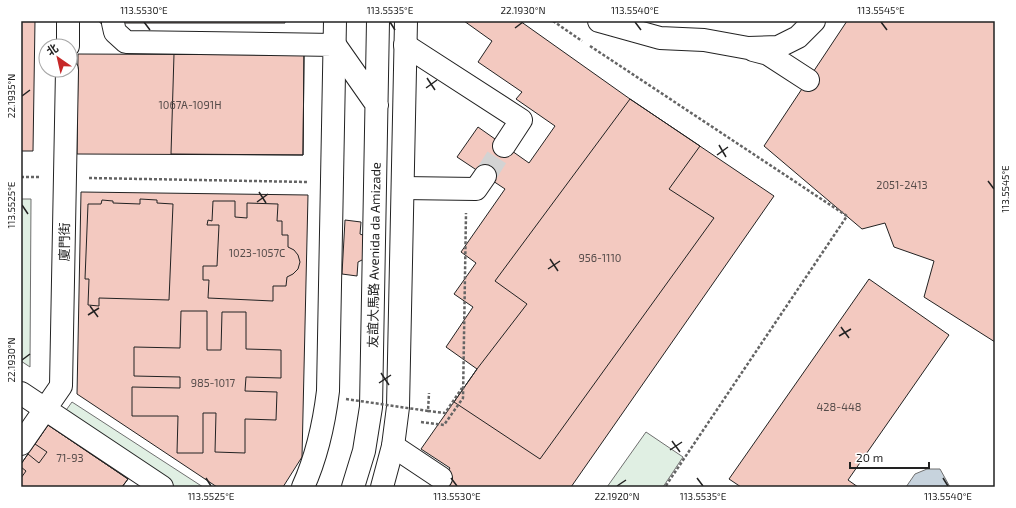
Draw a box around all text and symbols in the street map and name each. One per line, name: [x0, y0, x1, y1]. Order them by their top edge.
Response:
text: 113.5530°E: [120, 4, 168, 16]
text: 113.5535°E: [367, 4, 414, 16]
text: 22.1930°N: [500, 4, 546, 16]
text: 113.5540°E: [611, 4, 659, 16]
text: 113.5545°E: [857, 4, 905, 16]
north arrow: [38, 38, 78, 78]
text: 北: [44, 41, 60, 58]
text: 22.1935°N: [5, 74, 17, 118]
house number: 1067A-1091H: [158, 98, 222, 111]
street label: 友誼大馬路 Avenida da Amizade: [364, 162, 384, 348]
text: 113.5545°E: [999, 165, 1011, 213]
house number: 2051-2413: [876, 178, 928, 191]
text: 113.5525°E: [5, 181, 17, 228]
street label: 廈門街: [56, 222, 72, 262]
house number: 1023-1057C: [229, 246, 285, 259]
house number: 956-1110: [579, 251, 621, 264]
text: 22.1930°N: [5, 337, 17, 383]
house number: 985-1017: [191, 376, 236, 389]
house number: 428-448: [817, 400, 861, 413]
scale bar: [850, 444, 929, 470]
text: 20 m: [856, 450, 883, 464]
house number: 71-93: [56, 451, 84, 464]
text: 113.5525°E: [188, 490, 235, 502]
text: 113.5530°E: [433, 490, 481, 502]
text: 22.1920°N: [594, 490, 640, 502]
text: 113.5535°E: [680, 490, 727, 502]
text: 113.5540°E: [924, 490, 972, 502]

